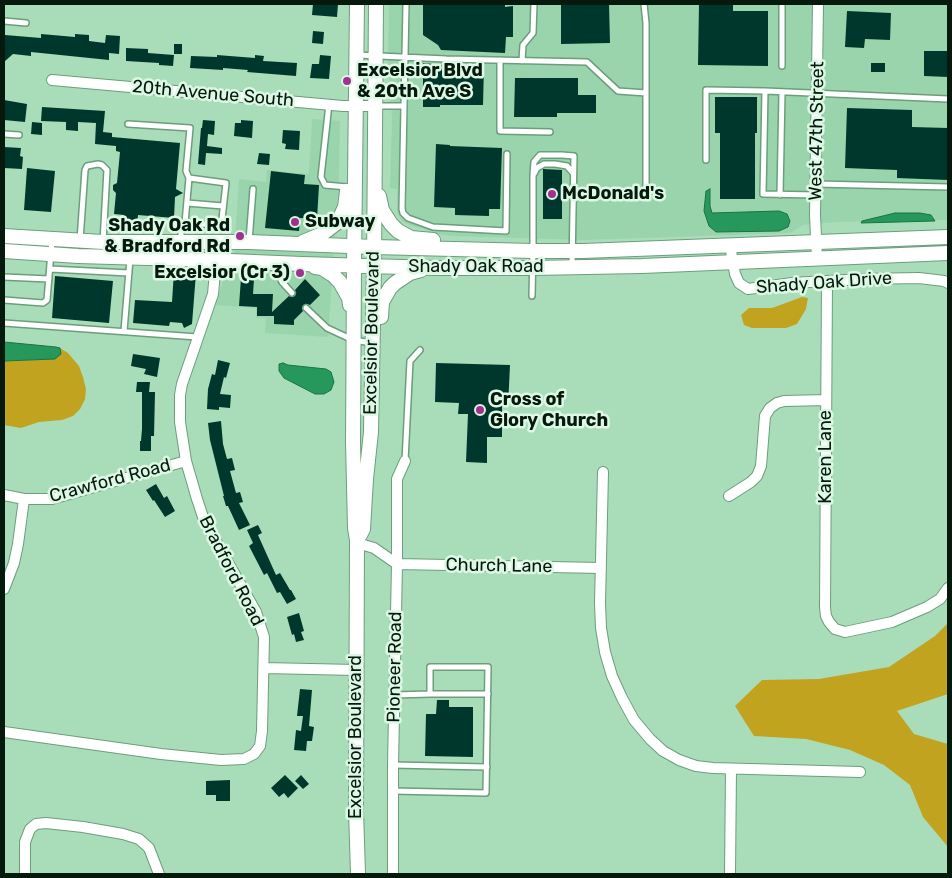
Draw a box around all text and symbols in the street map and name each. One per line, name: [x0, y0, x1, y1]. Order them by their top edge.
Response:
place label: Excelsior Blvd & 20th Ave S: [357, 60, 483, 102]
street label: West 47th Street: [805, 61, 829, 201]
marker: Excelsior Blvd & 20th Ave S: [341, 75, 353, 87]
street label: 20th Avenue South: [131, 76, 295, 112]
place label: McDonald's: [562, 183, 664, 205]
marker: McDonald's: [546, 188, 558, 200]
place label: Subway: [305, 211, 375, 233]
place label: Shady Oak Rd & Bradford Rd: [104, 215, 230, 258]
marker: Subway: [289, 216, 301, 228]
marker: Shady Oak Rd & Bradford Rd: [234, 230, 246, 242]
street label: Excelsior Boulevard: [360, 251, 384, 415]
street label: Shady Oak Road: [408, 256, 544, 278]
place label: Excelsior (Cr 3): [154, 262, 290, 284]
marker: Excelsior (Cr 3): [294, 267, 306, 279]
street label: Shady Oak Drive: [755, 267, 893, 299]
place label: Cross of Glory Church: [490, 389, 608, 432]
marker: Cross of Glory Church: [474, 404, 486, 416]
street label: Karen Lane: [815, 410, 837, 504]
street label: Crawford Road: [47, 454, 173, 508]
street label: Bradford Road: [194, 512, 268, 630]
street label: Church Lane: [445, 554, 553, 578]
street label: Pioneer Road: [383, 611, 407, 723]
street label: Excelsior Boulevard: [345, 655, 367, 819]

